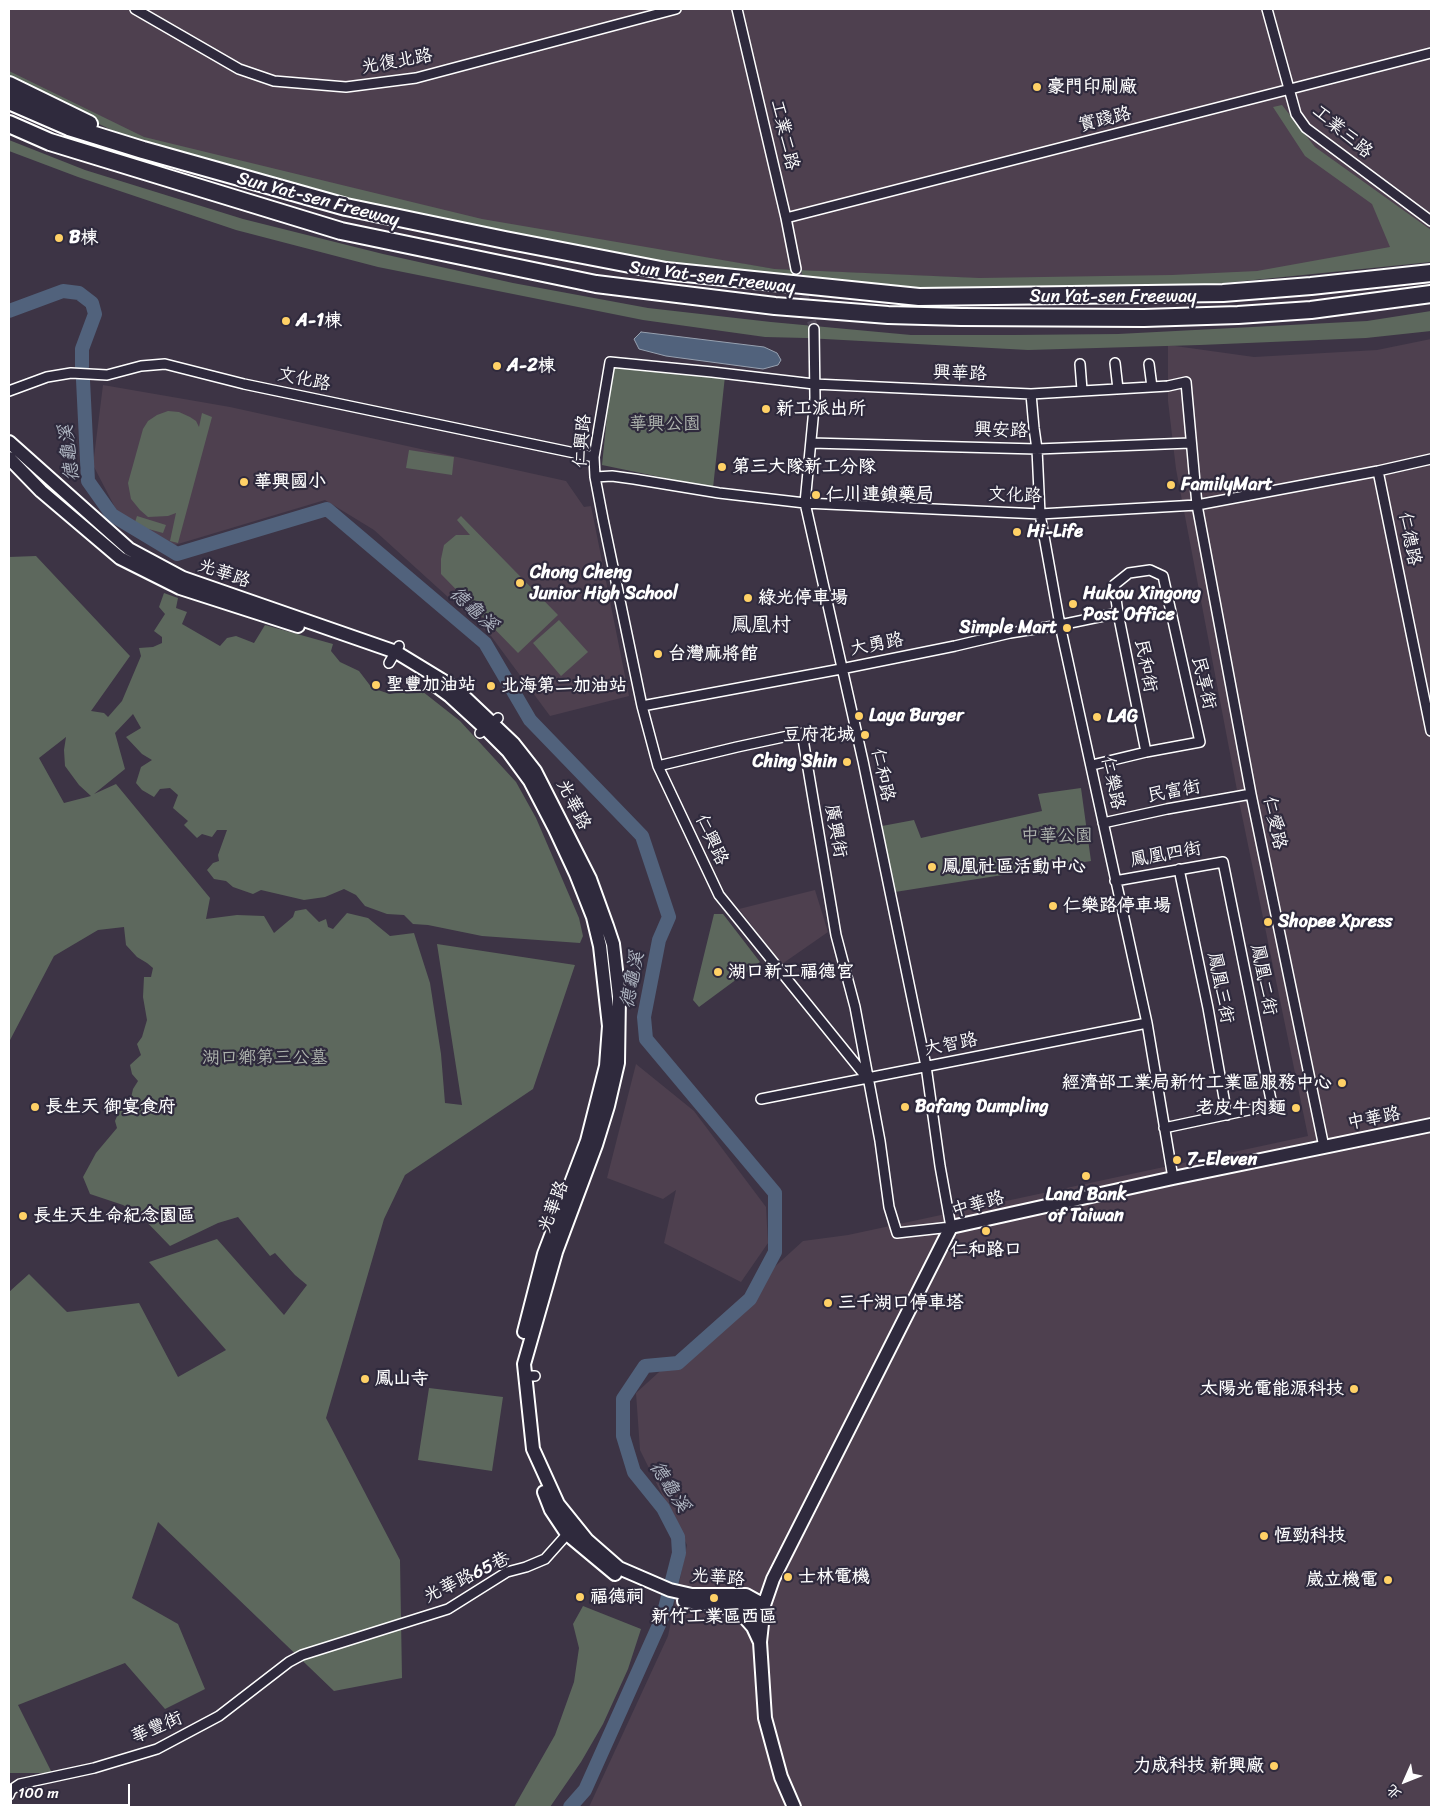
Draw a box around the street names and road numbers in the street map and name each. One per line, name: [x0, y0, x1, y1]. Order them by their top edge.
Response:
street label: 光復北路: [360, 45, 434, 79]
street label: 工業二路: [765, 97, 803, 173]
street label: 工業三路: [1307, 101, 1377, 163]
street label: 實踐路: [1076, 103, 1134, 137]
street label: Sun Yat-sen Freeway: [235, 168, 401, 232]
street label: Sun Yat-sen Freeway: [628, 257, 796, 299]
street label: Sun Yat-sen Freeway: [1030, 286, 1196, 308]
street label: 興華路: [933, 362, 987, 386]
street label: 文化路: [275, 364, 333, 396]
street label: 仁興路: [570, 413, 596, 469]
street label: 興安路: [974, 419, 1028, 443]
street label: 文化路: [988, 484, 1042, 508]
street label: 仁德路: [1393, 510, 1425, 568]
street label: 光華路: [195, 555, 253, 593]
street label: 大勇路: [848, 629, 906, 661]
street label: 民和街: [1129, 637, 1161, 695]
street label: 民享街: [1186, 654, 1220, 712]
street label: 仁和路: [866, 746, 898, 804]
street label: 仁樂路: [1096, 754, 1128, 812]
street label: 光華路: [551, 776, 595, 834]
street label: 民富街: [1145, 776, 1203, 808]
street label: 仁愛路: [1258, 794, 1290, 852]
street label: 廣興街: [820, 803, 850, 859]
street label: 仁興路: [690, 811, 732, 869]
street label: 鳳凰四街: [1129, 838, 1203, 872]
street label: 鳳凰二街: [1246, 943, 1280, 1017]
street label: 鳳凰三街: [1203, 951, 1237, 1025]
street label: 大智路: [922, 1029, 980, 1061]
street label: 中華路: [1345, 1103, 1403, 1135]
street label: 光華路: [534, 1178, 574, 1236]
street label: 中華路: [949, 1187, 1007, 1223]
street label: 光華路65巷: [420, 1548, 514, 1608]
street label: 光華路: [690, 1565, 746, 1591]
street label: 華豐街: [128, 1708, 186, 1748]

